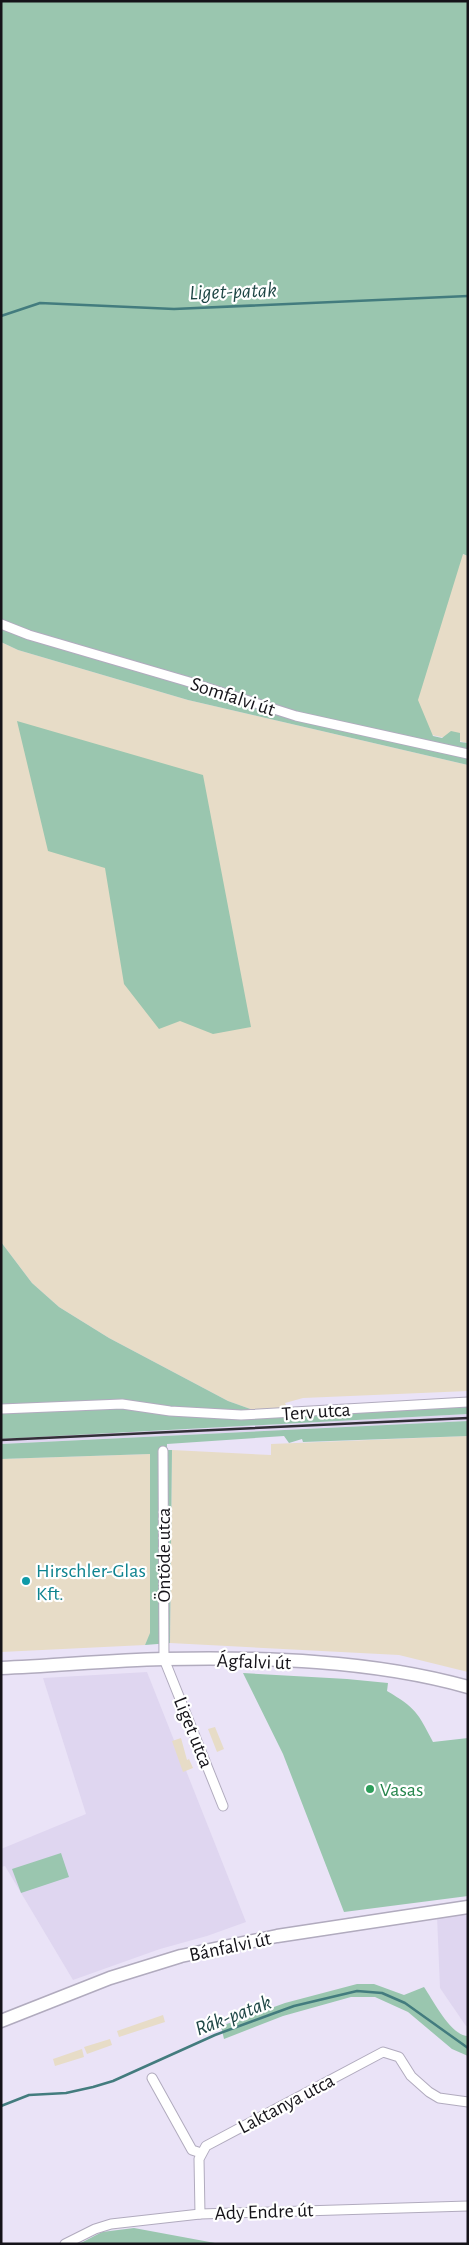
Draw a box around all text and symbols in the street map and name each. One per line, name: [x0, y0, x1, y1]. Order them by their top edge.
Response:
water label: Liget-patak: [189, 279, 277, 305]
street label: Somfalvi út: [188, 674, 278, 720]
street label: Terv utca: [281, 1400, 351, 1424]
street label: Öntöde utca: [154, 1508, 174, 1602]
place label: Hirschler-Glas Kft.: [36, 1561, 146, 1604]
marker: Hirschler-Glas Kft.: [20, 1575, 32, 1587]
street label: Ágfalvi út: [216, 1650, 292, 1673]
street label: Liget utca: [170, 1694, 216, 1771]
place label: Vasas: [380, 1780, 423, 1800]
marker: Vasas: [364, 1783, 376, 1795]
street label: Bánfalvi út: [187, 1928, 274, 1965]
water label: Rák-patak: [192, 1991, 275, 2040]
street label: Laktanya utca: [235, 2070, 338, 2138]
street label: Ady Endre út: [214, 2200, 314, 2224]

